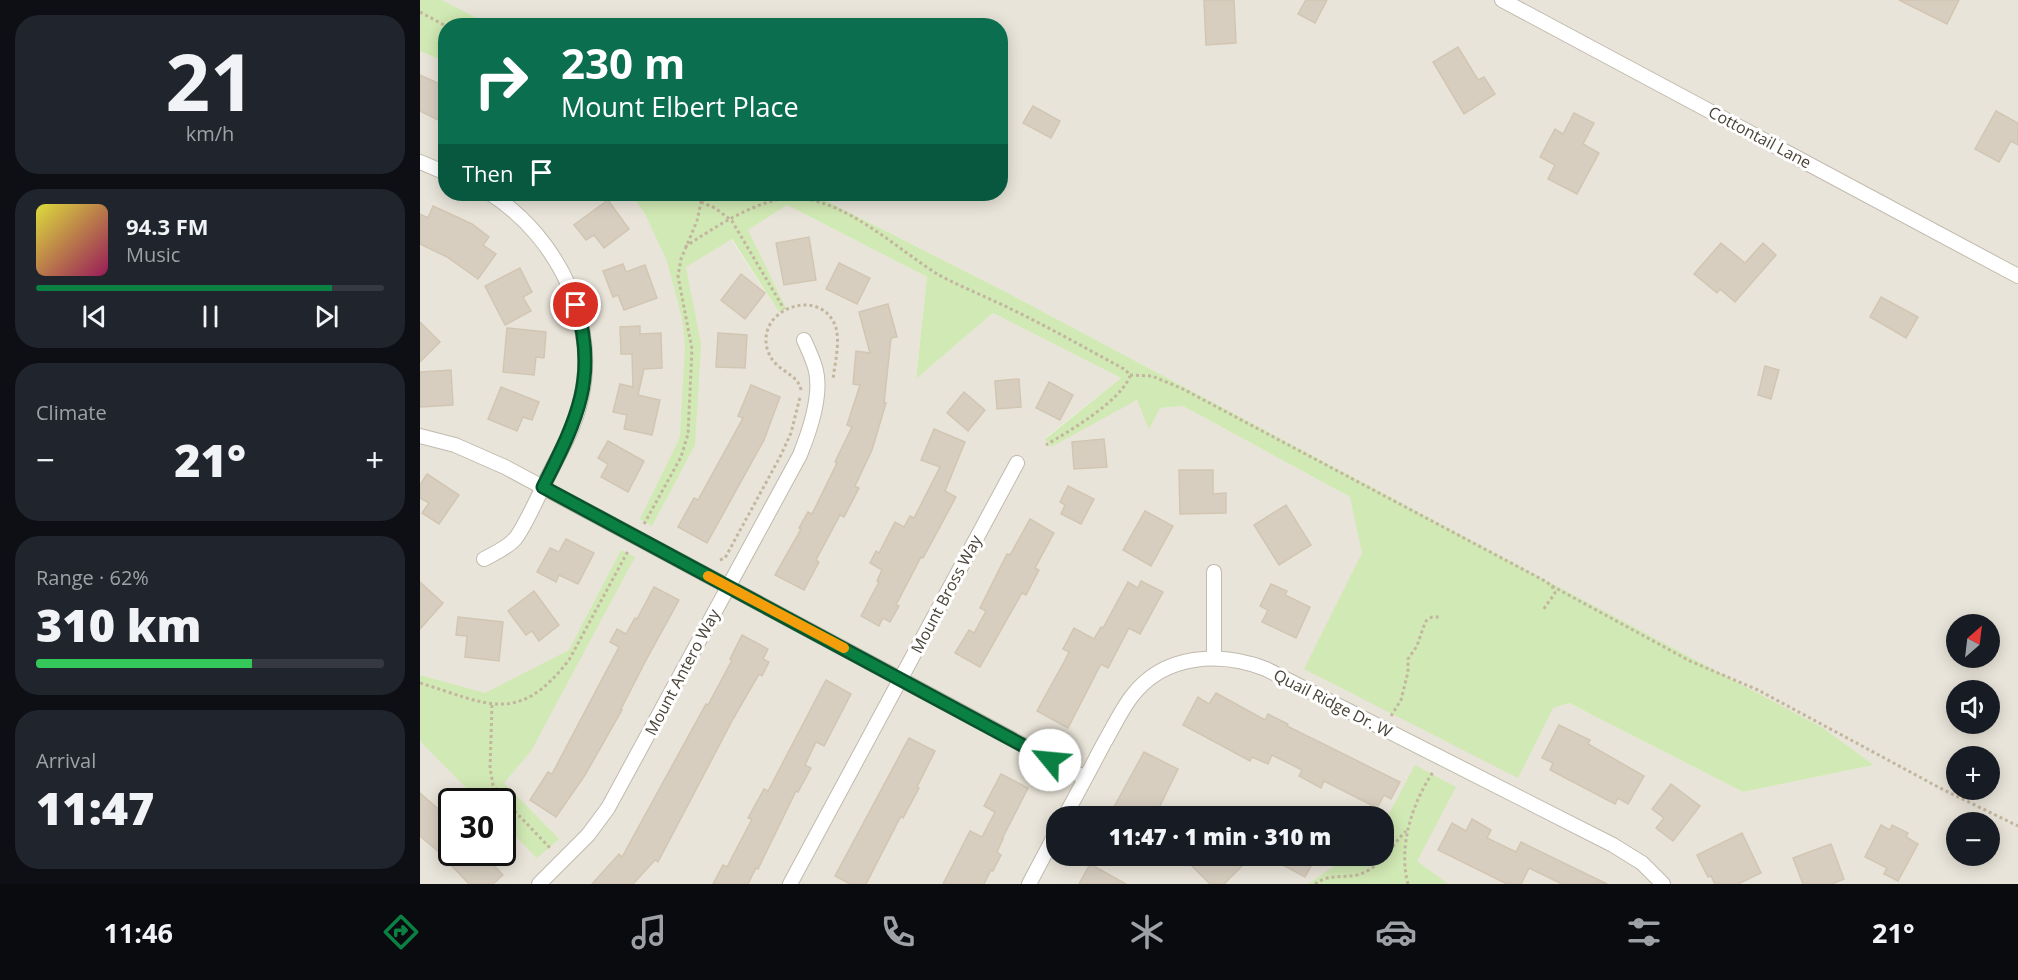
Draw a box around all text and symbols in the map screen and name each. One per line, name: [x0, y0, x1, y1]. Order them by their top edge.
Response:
text: 21: [165, 28, 255, 134]
text: 230 m: [561, 34, 685, 91]
icon: right: [462, 42, 540, 120]
text: Mount Elbert Place: [561, 88, 799, 125]
street label: Cottontail Lane: [1705, 101, 1815, 173]
text: km/h: [186, 120, 234, 147]
icon: arrive: [525, 156, 558, 189]
text: Then: [462, 158, 513, 188]
text: 94.3 FM: [126, 211, 209, 241]
text: Music: [126, 241, 180, 268]
pin: [550, 279, 601, 330]
icon: arrive: [559, 288, 592, 321]
icon: previous: [78, 300, 111, 333]
icon: pause: [194, 300, 227, 333]
icon: next: [310, 300, 343, 333]
text: Climate: [36, 399, 107, 426]
text: 21°: [174, 429, 246, 490]
text: −: [36, 437, 55, 482]
text: +: [365, 437, 384, 482]
street label: Mount Bross Way: [906, 530, 987, 657]
text: Range · 62%: [36, 564, 149, 591]
text: 310 km: [36, 594, 201, 655]
street label: Mount Antero Way: [639, 604, 725, 739]
north arrow: [1946, 614, 2000, 668]
map controls: [1946, 614, 2000, 866]
street label: Quail Ridge Dr. W: [1270, 664, 1396, 742]
button: sound: [1946, 680, 2000, 734]
position arrow: [1018, 728, 1082, 792]
button: +: [1946, 746, 2000, 800]
text: Arrival: [36, 747, 96, 774]
text: 11:47: [36, 777, 154, 838]
speed limit sign: 30: [438, 788, 516, 866]
button: −: [1946, 812, 2000, 866]
text: 11:47 · 1 min · 310 m: [1109, 821, 1331, 851]
icon: directions: [380, 911, 422, 953]
icon: music: [628, 911, 670, 953]
icon: phone: [877, 911, 919, 953]
icon: climate: [1126, 911, 1168, 953]
icon: car: [1375, 911, 1417, 953]
icon: filters: [1623, 911, 1665, 953]
text: 11:46: [103, 914, 173, 951]
text: 21°: [1872, 914, 1915, 951]

